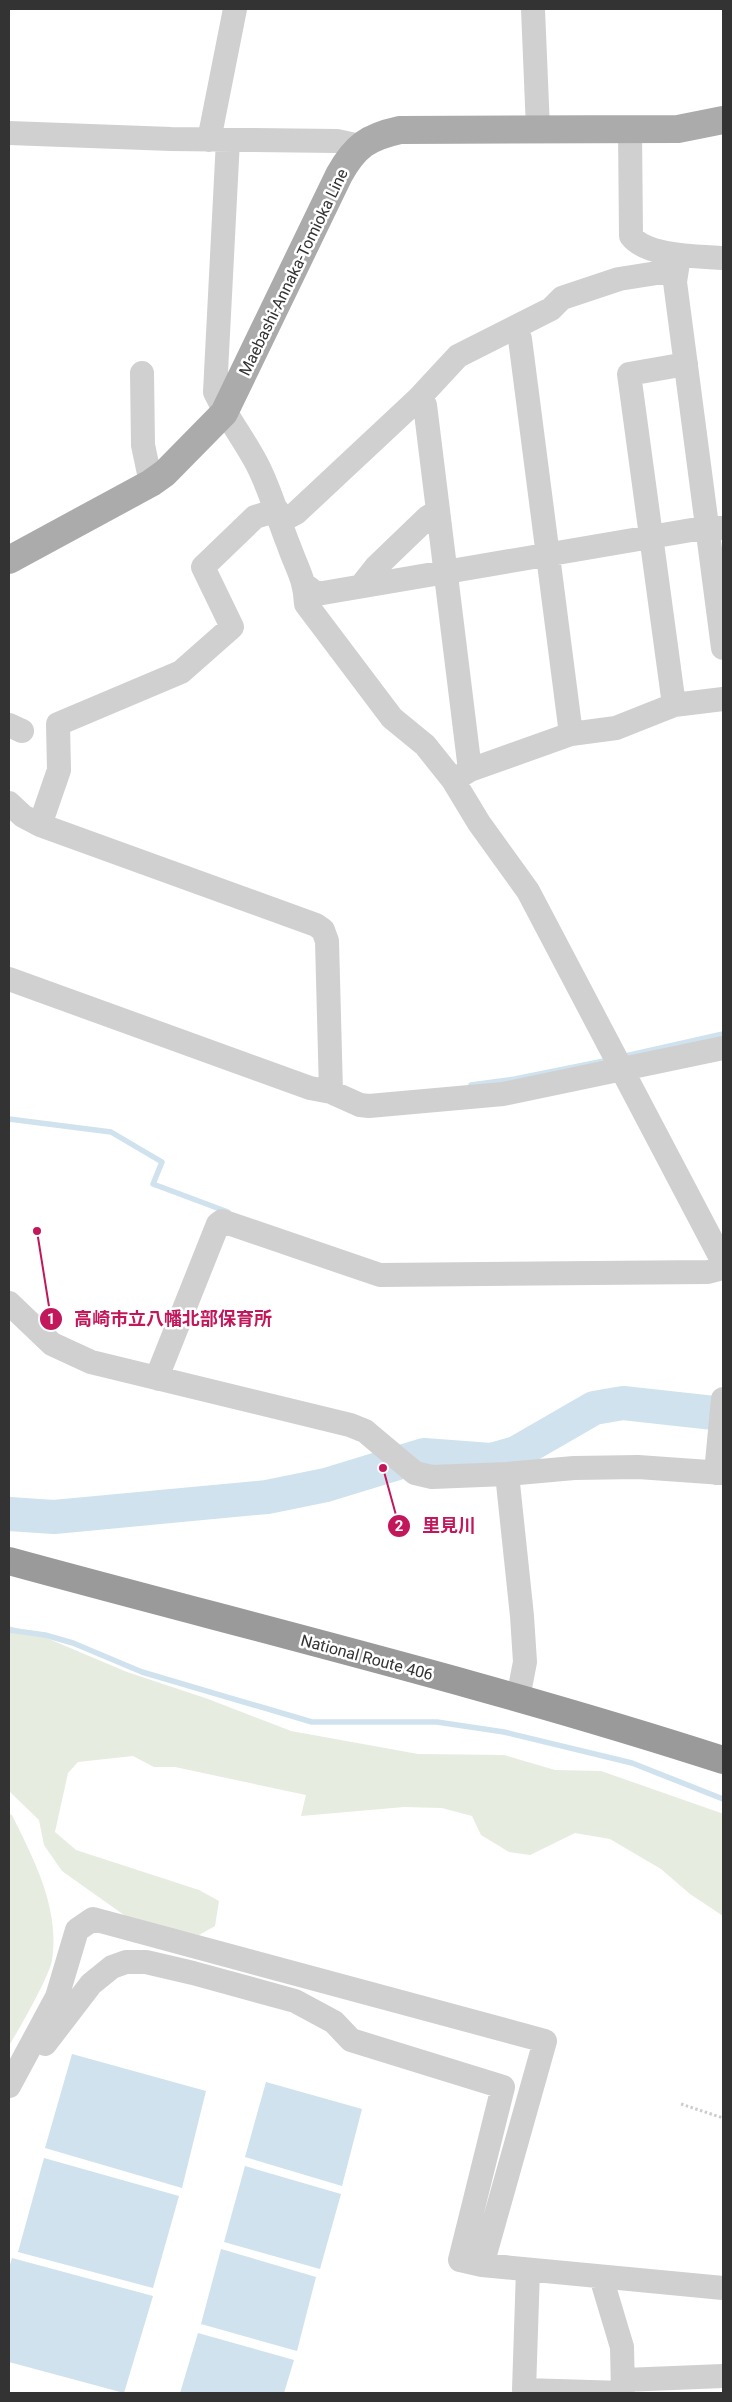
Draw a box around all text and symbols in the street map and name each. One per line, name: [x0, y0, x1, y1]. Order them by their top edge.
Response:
street label: Maebashi-Annaka-Tomioka Line: [235, 166, 352, 379]
callout: 高崎市立八幡北部保育所: [39, 1302, 282, 1335]
text: 高崎市立八幡北部保育所: [74, 1308, 272, 1329]
text: 1: [47, 1310, 55, 1328]
callout: 里見川: [387, 1510, 486, 1543]
text: 里見川: [422, 1515, 476, 1536]
text: 2: [395, 1517, 404, 1535]
street label: National Route 406: [299, 1631, 435, 1684]

